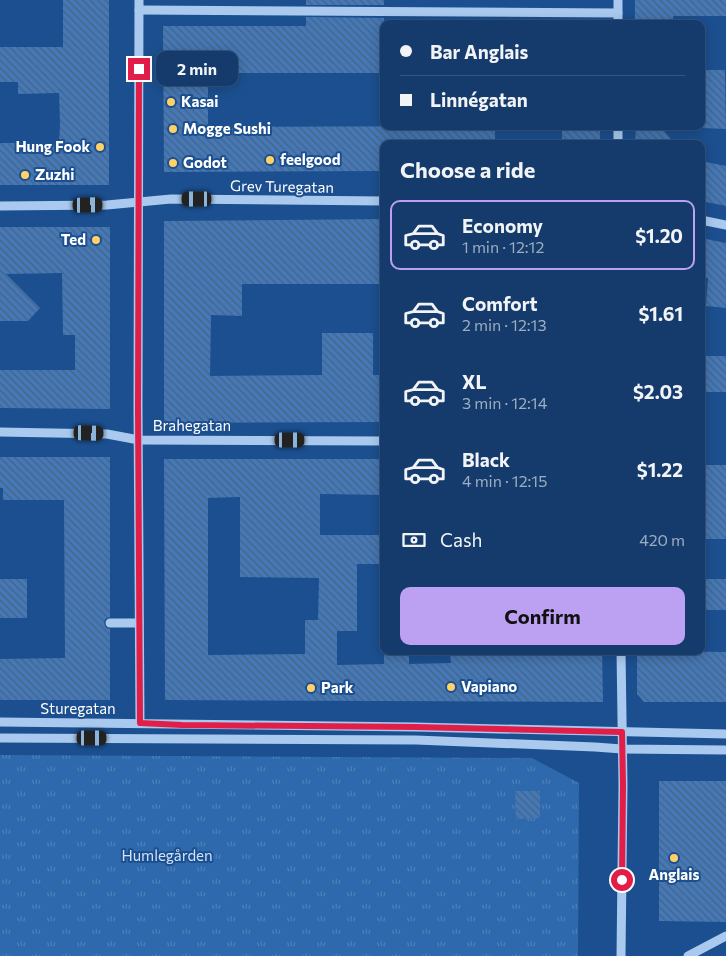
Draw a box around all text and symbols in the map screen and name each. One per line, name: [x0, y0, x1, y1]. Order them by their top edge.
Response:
text: Bar Anglais: [430, 40, 528, 63]
callout: 2 min: [156, 52, 239, 86]
route end: [128, 58, 150, 80]
text: 2 min: [177, 59, 217, 78]
text: Linnégatan: [430, 88, 528, 111]
place label: Kasai: [181, 92, 218, 110]
marker: Kasai: [165, 96, 177, 108]
place label: Mogge Sushi: [183, 119, 271, 137]
marker: Mogge Sushi: [167, 123, 179, 135]
place label: Hung Fook: [15, 137, 90, 155]
marker: Hung Fook: [94, 141, 106, 153]
place label: feelgood: [280, 150, 341, 168]
place label: Godot: [183, 153, 227, 171]
marker: feelgood: [264, 154, 276, 166]
text: Choose a ride: [400, 156, 535, 183]
marker: Godot: [167, 157, 179, 169]
place label: Zuzhi: [35, 165, 74, 183]
marker: Zuzhi: [19, 169, 31, 181]
street label: Grev Turegatan: [230, 176, 334, 196]
car: [182, 192, 212, 207]
car: [72, 197, 103, 213]
icon: car: [402, 213, 447, 258]
text: Economy: [462, 214, 543, 237]
text: $1.20: [635, 224, 683, 247]
place label: Ted: [61, 230, 86, 248]
marker: Ted: [90, 234, 102, 246]
text: 1 min · 12:12: [462, 237, 544, 256]
icon: car: [402, 291, 447, 336]
text: Comfort: [462, 292, 538, 315]
text: $1.61: [638, 302, 683, 325]
text: 2 min · 12:13: [462, 315, 547, 334]
icon: car: [402, 369, 447, 414]
text: XL: [462, 370, 487, 393]
text: $2.03: [633, 380, 683, 403]
text: 3 min · 12:14: [462, 393, 547, 412]
street label: Brahegatan: [153, 416, 231, 434]
car: [73, 425, 104, 441]
car: [275, 433, 305, 448]
icon: car: [402, 447, 447, 492]
text: Black: [462, 448, 510, 471]
text: $1.22: [637, 458, 683, 481]
text: 4 min · 12:15: [462, 471, 547, 490]
icon: cash: [400, 526, 428, 554]
text: Cash: [440, 528, 482, 551]
text: 420 m: [639, 530, 685, 549]
button: Confirm: [400, 587, 685, 645]
place label: Vapiano: [461, 677, 517, 695]
place label: Park: [321, 678, 354, 696]
marker: Vapiano: [445, 681, 457, 693]
marker: Park: [305, 682, 317, 694]
street label: Sturegatan: [40, 699, 116, 717]
car: [77, 731, 107, 746]
park label: Humlegården: [121, 846, 213, 864]
marker: Anglais: [668, 852, 680, 864]
place label: Anglais: [649, 865, 699, 883]
route start: [611, 869, 633, 891]

